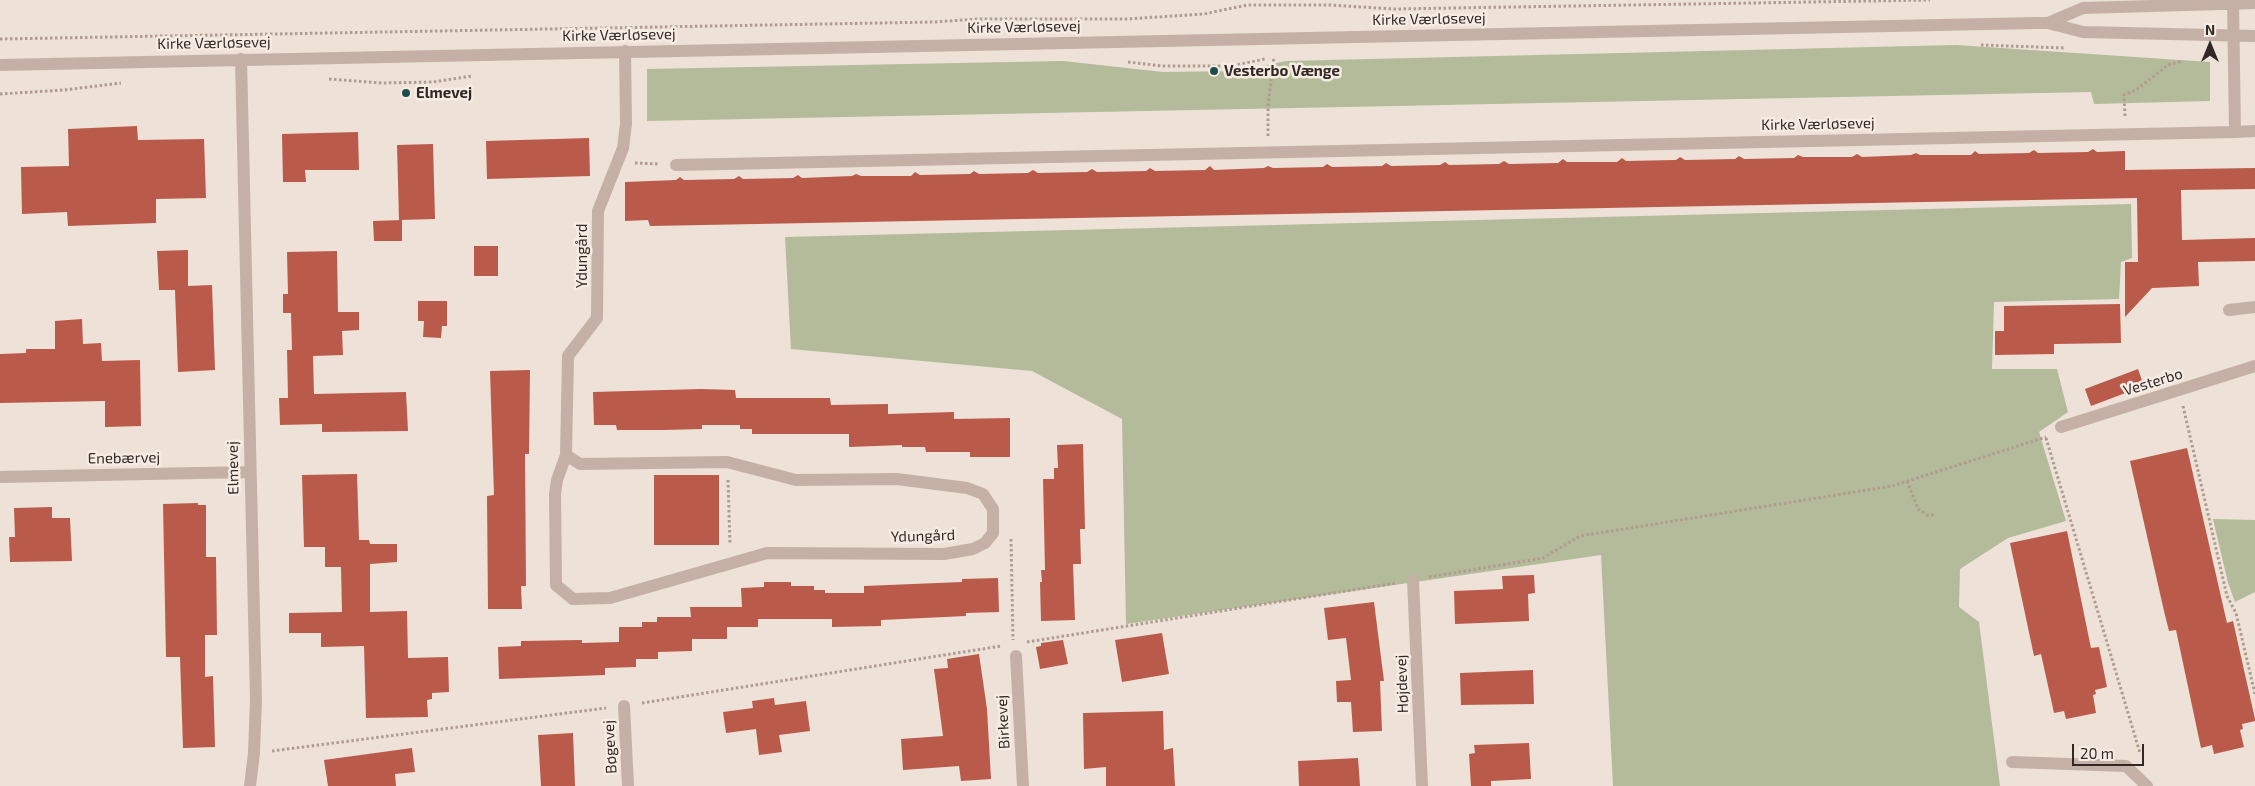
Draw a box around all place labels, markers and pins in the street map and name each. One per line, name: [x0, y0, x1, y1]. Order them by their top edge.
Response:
place label: Vesterbo Vænge: [1224, 62, 1340, 80]
marker: Vesterbo Vænge: [1208, 65, 1220, 77]
place label: Elmevej: [416, 84, 472, 102]
marker: Elmevej: [400, 87, 412, 99]

